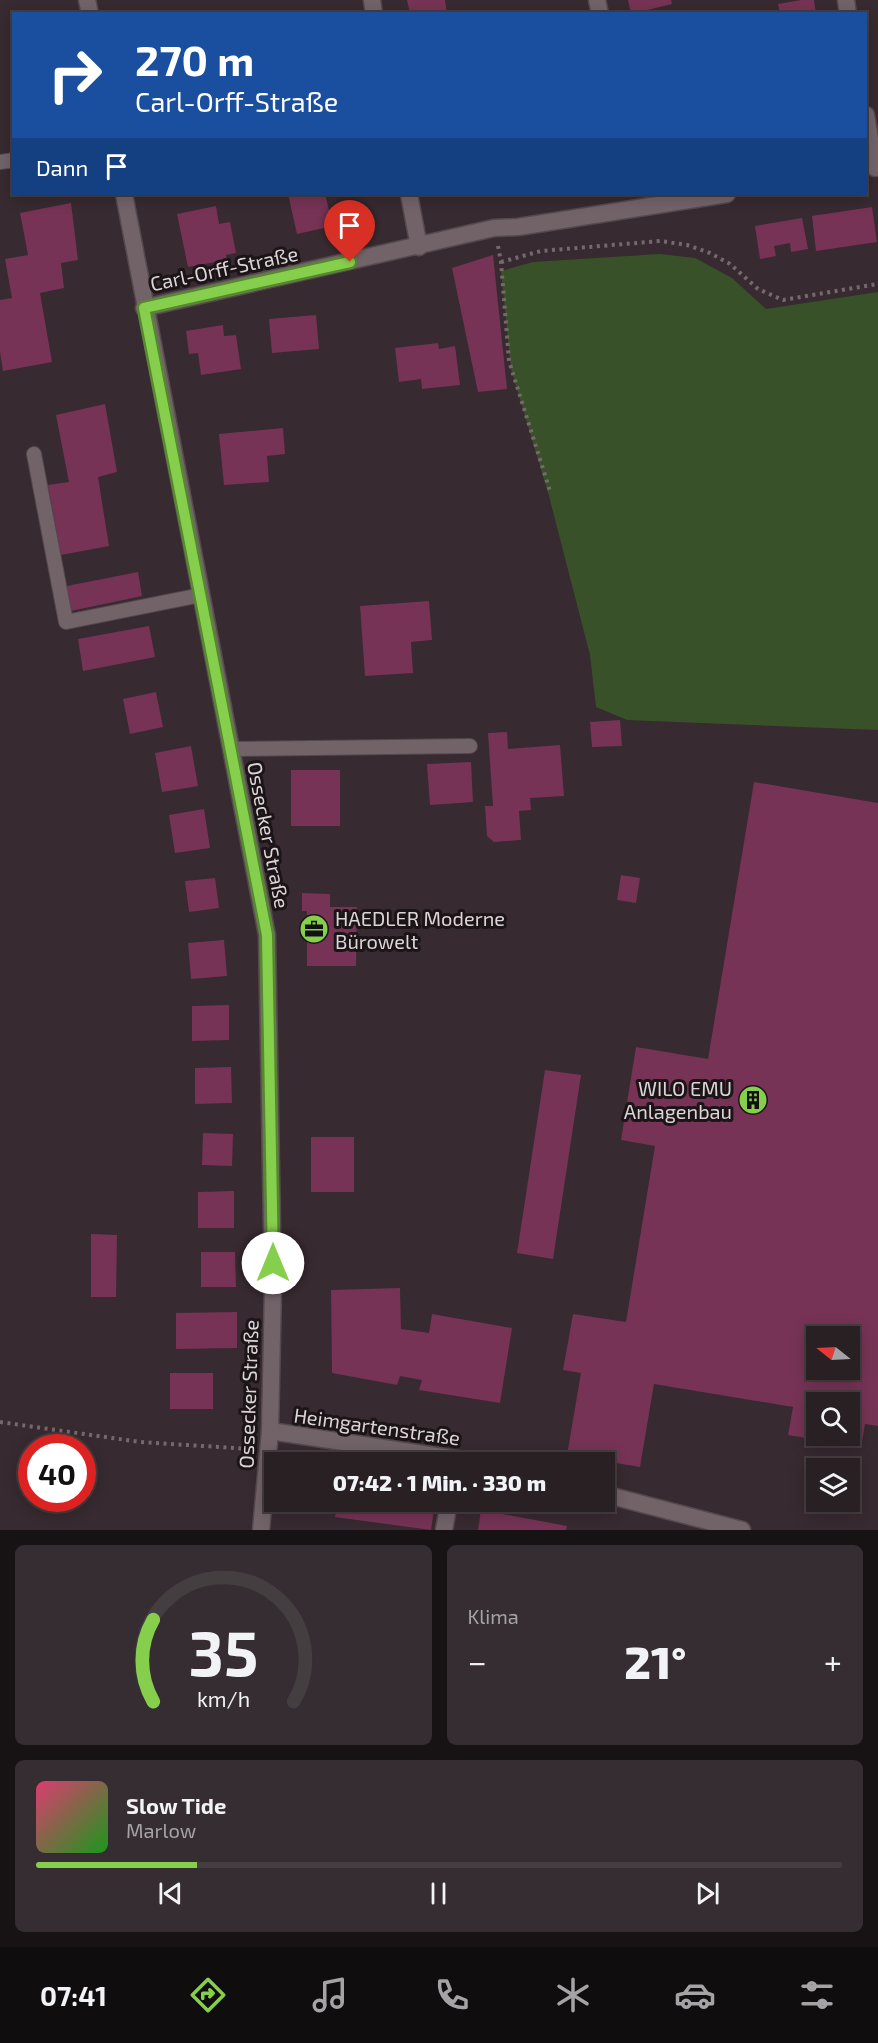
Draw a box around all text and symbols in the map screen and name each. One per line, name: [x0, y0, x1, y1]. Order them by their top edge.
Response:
text: 270 m: [135, 34, 254, 84]
icon: right: [36, 36, 114, 114]
text: Carl-Orff-Straße: [135, 85, 338, 117]
icon: arrive: [100, 150, 133, 183]
text: Dann: [36, 154, 88, 180]
pin: [324, 200, 375, 262]
icon: arrive: [333, 209, 366, 242]
street label: Carl-Orff-Straße: [148, 241, 300, 295]
street label: Ossecker Straße: [243, 760, 295, 910]
place label: HAEDLER Moderne Bürowelt: [335, 906, 505, 953]
office icon: HAEDLER Moderne Bürowelt: [298, 913, 330, 945]
place label: WILO EMU Anlagenbau: [624, 1076, 732, 1123]
building icon: WILO EMU Anlagenbau: [737, 1084, 769, 1116]
position arrow: [241, 1231, 305, 1295]
street label: Ossecker Straße: [233, 1319, 263, 1469]
north arrow: [806, 1326, 860, 1380]
map controls: [806, 1326, 860, 1512]
button: search: [806, 1392, 860, 1446]
street label: Heimgartenstraße: [292, 1402, 462, 1450]
speed limit sign: 40: [18, 1434, 96, 1512]
button: layers: [806, 1458, 860, 1512]
text: 07:42 · 1 Min. · 330 m: [333, 1469, 546, 1495]
text: Klima: [468, 1604, 519, 1628]
text: 35: [188, 1614, 258, 1689]
text: 21°: [624, 1634, 686, 1688]
text: −: [468, 1641, 487, 1681]
text: +: [824, 1641, 842, 1681]
text: km/h: [197, 1686, 250, 1711]
text: Slow Tide: [126, 1792, 226, 1818]
text: Marlow: [126, 1818, 196, 1842]
icon: previous: [154, 1877, 187, 1910]
icon: pause: [422, 1877, 455, 1910]
icon: next: [691, 1877, 724, 1910]
icon: directions: [187, 1974, 229, 2016]
icon: music: [309, 1974, 351, 2016]
icon: phone: [431, 1974, 473, 2016]
icon: climate: [552, 1974, 594, 2016]
icon: car: [674, 1974, 716, 2016]
icon: filters: [796, 1974, 838, 2016]
text: 07:41: [40, 1979, 107, 2011]

